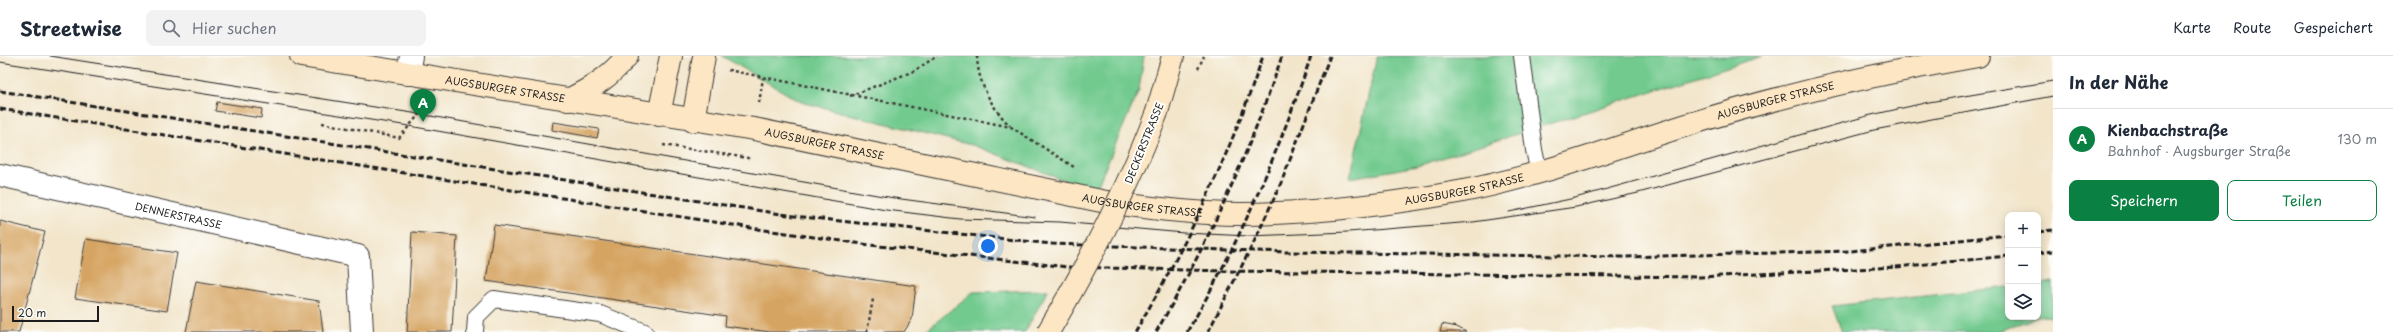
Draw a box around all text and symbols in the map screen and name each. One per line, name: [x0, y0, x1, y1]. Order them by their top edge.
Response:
search box: [146, 10, 426, 46]
text: Streetwise: [20, 14, 122, 42]
text: Hier suchen: [192, 16, 277, 39]
icon: search: [160, 17, 182, 39]
text: Karte: [2173, 17, 2211, 38]
text: Route: [2233, 17, 2271, 38]
text: Gespeichert: [2293, 17, 2373, 38]
text: In der Nähe: [2069, 69, 2168, 95]
street label: AUGSBURGER STRASSE: [444, 71, 567, 106]
street label: AUGSBURGER STRASSE: [1715, 77, 1836, 122]
pin: A: [410, 89, 436, 122]
street label: DECKERSTRASSE: [1120, 100, 1167, 186]
text: Kienbachstraße: [2107, 118, 2228, 141]
street label: AUGSBURGER STRASSE: [764, 123, 886, 163]
text: A: [2077, 129, 2087, 148]
text: 130 m: [2338, 129, 2377, 148]
text: Bahnhof · Augsburger Straße: [2107, 141, 2291, 160]
street label: AUGSBURGER STRASSE: [1404, 169, 1525, 208]
button: Speichern: [2069, 180, 2219, 221]
button: Teilen: [2227, 180, 2377, 221]
street label: AUGSBURGER STRASSE: [1081, 189, 1203, 220]
street label: DENNERSTRASSE: [134, 198, 223, 232]
map controls: [2005, 212, 2041, 320]
button: +: [2005, 212, 2041, 248]
your location: [978, 236, 998, 256]
button: −: [2005, 248, 2041, 284]
button: layers: [2005, 284, 2041, 320]
scale bar: [12, 304, 99, 323]
text: 20 m: [18, 304, 46, 321]

